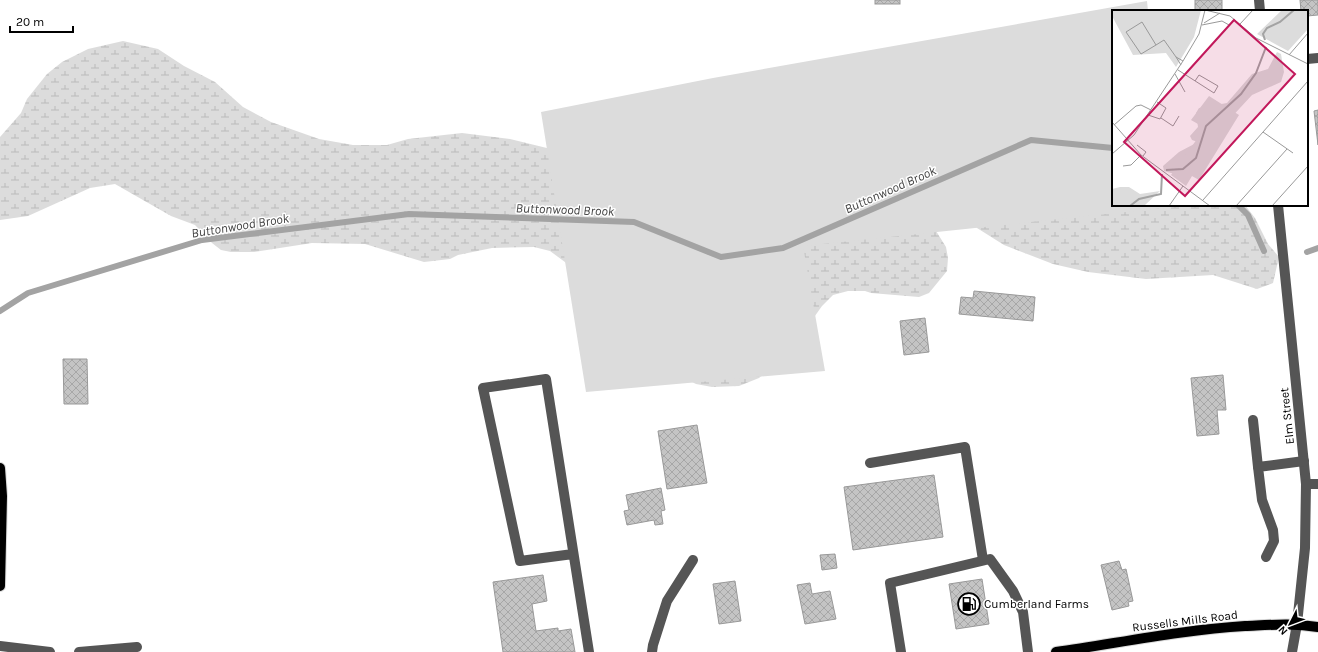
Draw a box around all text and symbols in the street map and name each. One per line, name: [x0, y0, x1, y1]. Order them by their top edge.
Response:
scale bar: [10, 8, 73, 34]
inset map: [1112, 10, 1308, 206]
text: 20 m: [16, 15, 44, 29]
water label: Buttonwood Brook: [842, 162, 939, 216]
water label: Buttonwood Brook: [515, 200, 615, 219]
water label: Buttonwood Brook: [190, 210, 290, 241]
street label: Elm Street: [1277, 386, 1297, 445]
fuel station icon: Cumberland Farms: [956, 591, 982, 617]
place label: Cumberland Farms: [984, 597, 1089, 611]
north arrow: [1270, 604, 1310, 644]
street label: Russells Mills Road: [1131, 608, 1239, 634]
text: N: [1275, 623, 1290, 638]

